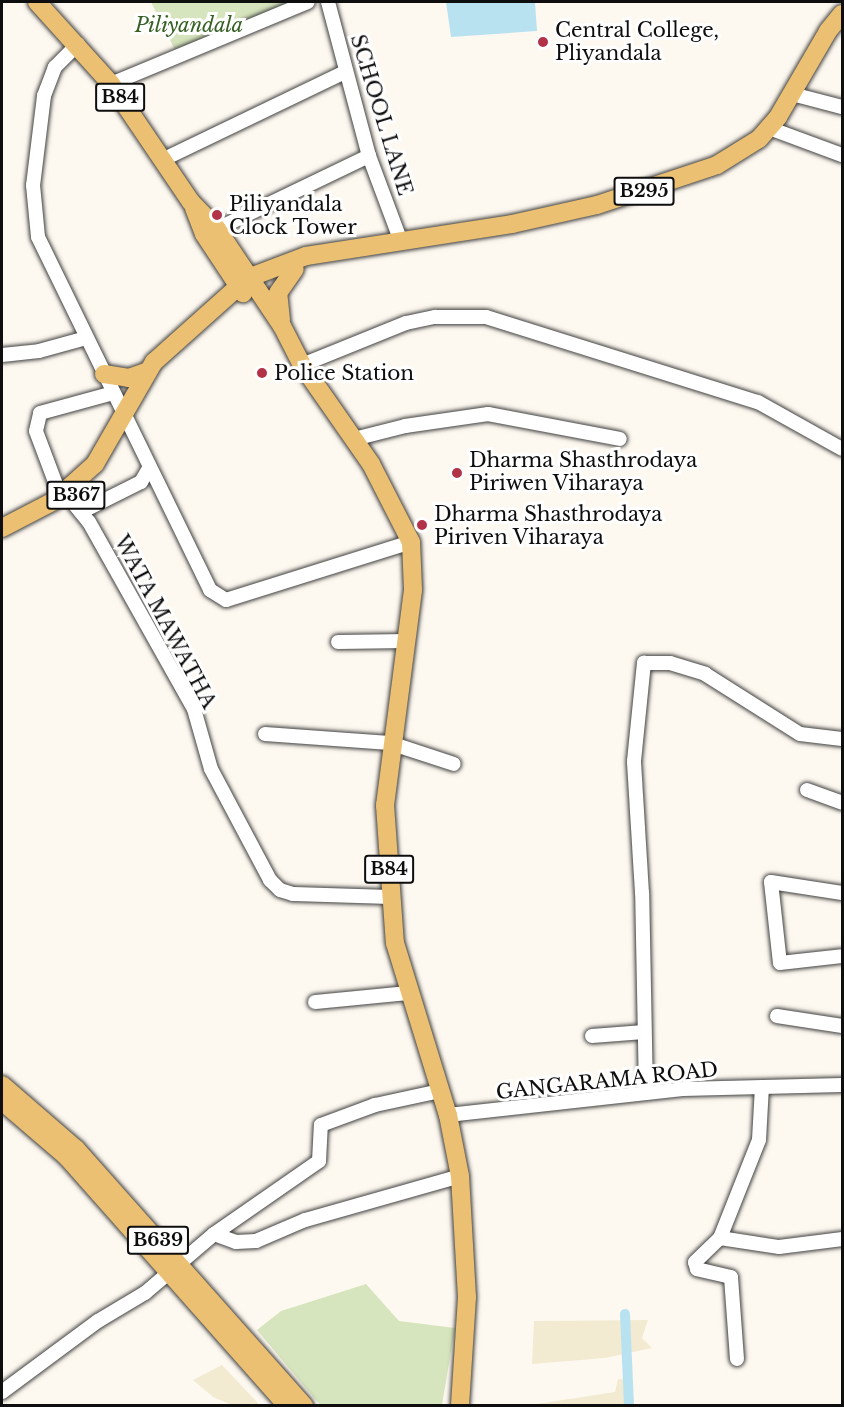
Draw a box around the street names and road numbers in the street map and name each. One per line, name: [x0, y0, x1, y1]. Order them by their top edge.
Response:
street label: SCHOOL LANE: [345, 31, 417, 199]
road number: B84: [94, 82, 146, 112]
road number: B295: [612, 176, 676, 206]
road number: B367: [46, 480, 106, 510]
street label: WATA MAWATHA: [109, 531, 221, 713]
road number: B84: [364, 854, 414, 884]
street label: GANGARAMA ROAD: [494, 1057, 720, 1105]
road number: B639: [126, 1225, 190, 1255]

